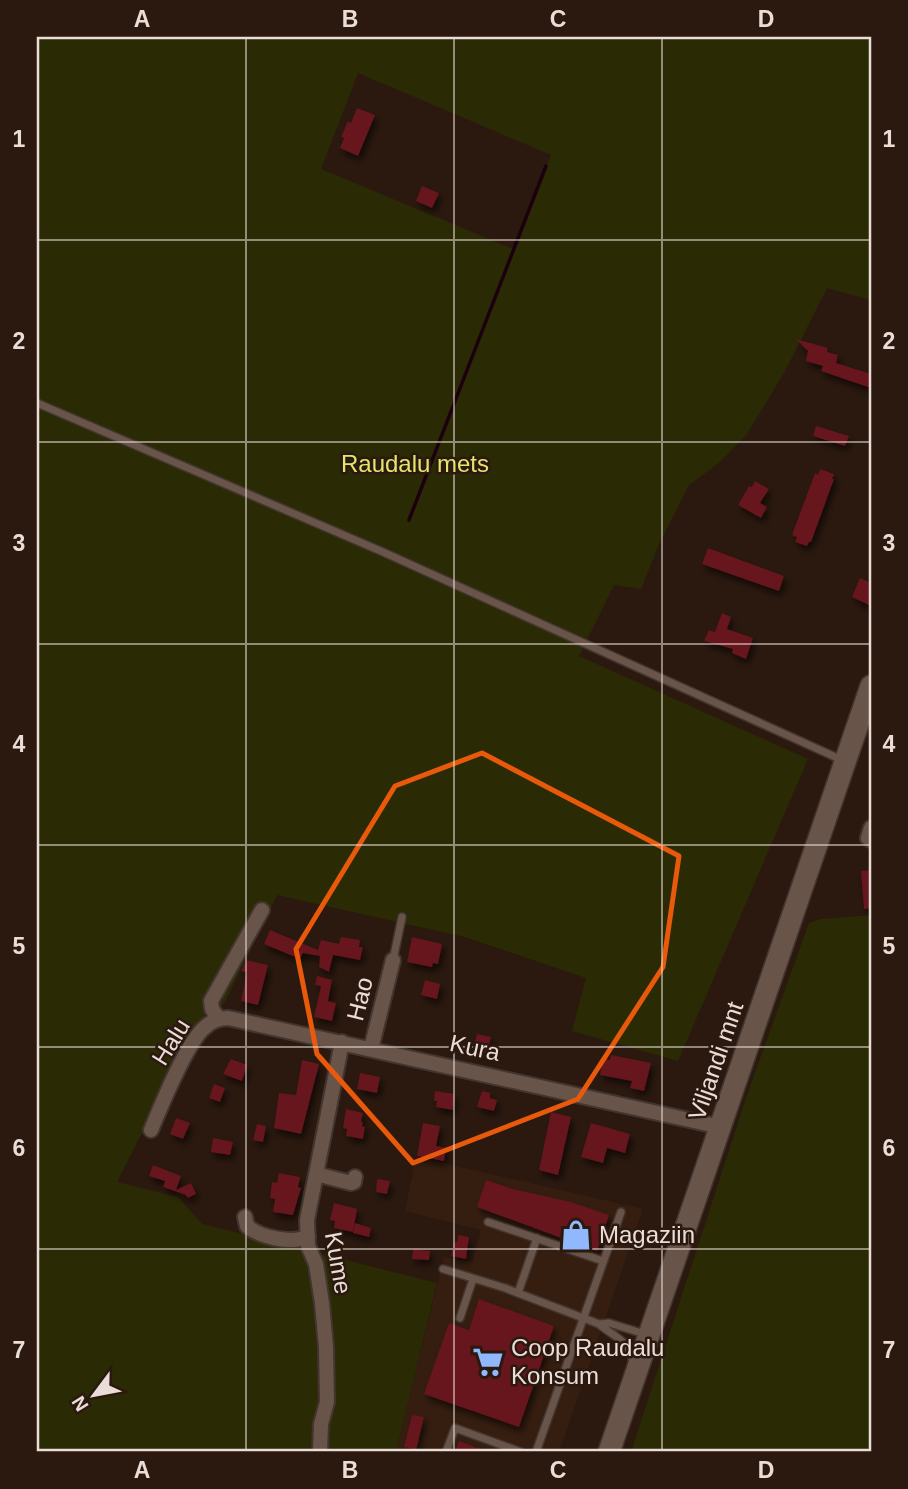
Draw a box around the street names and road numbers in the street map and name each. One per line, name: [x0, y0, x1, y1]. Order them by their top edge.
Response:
street label: Hao: [341, 974, 378, 1024]
street label: Viljandi mnt: [683, 998, 749, 1124]
street label: Halu: [146, 1014, 195, 1070]
street label: Kura: [447, 1029, 503, 1066]
street label: Kume: [320, 1230, 357, 1296]

